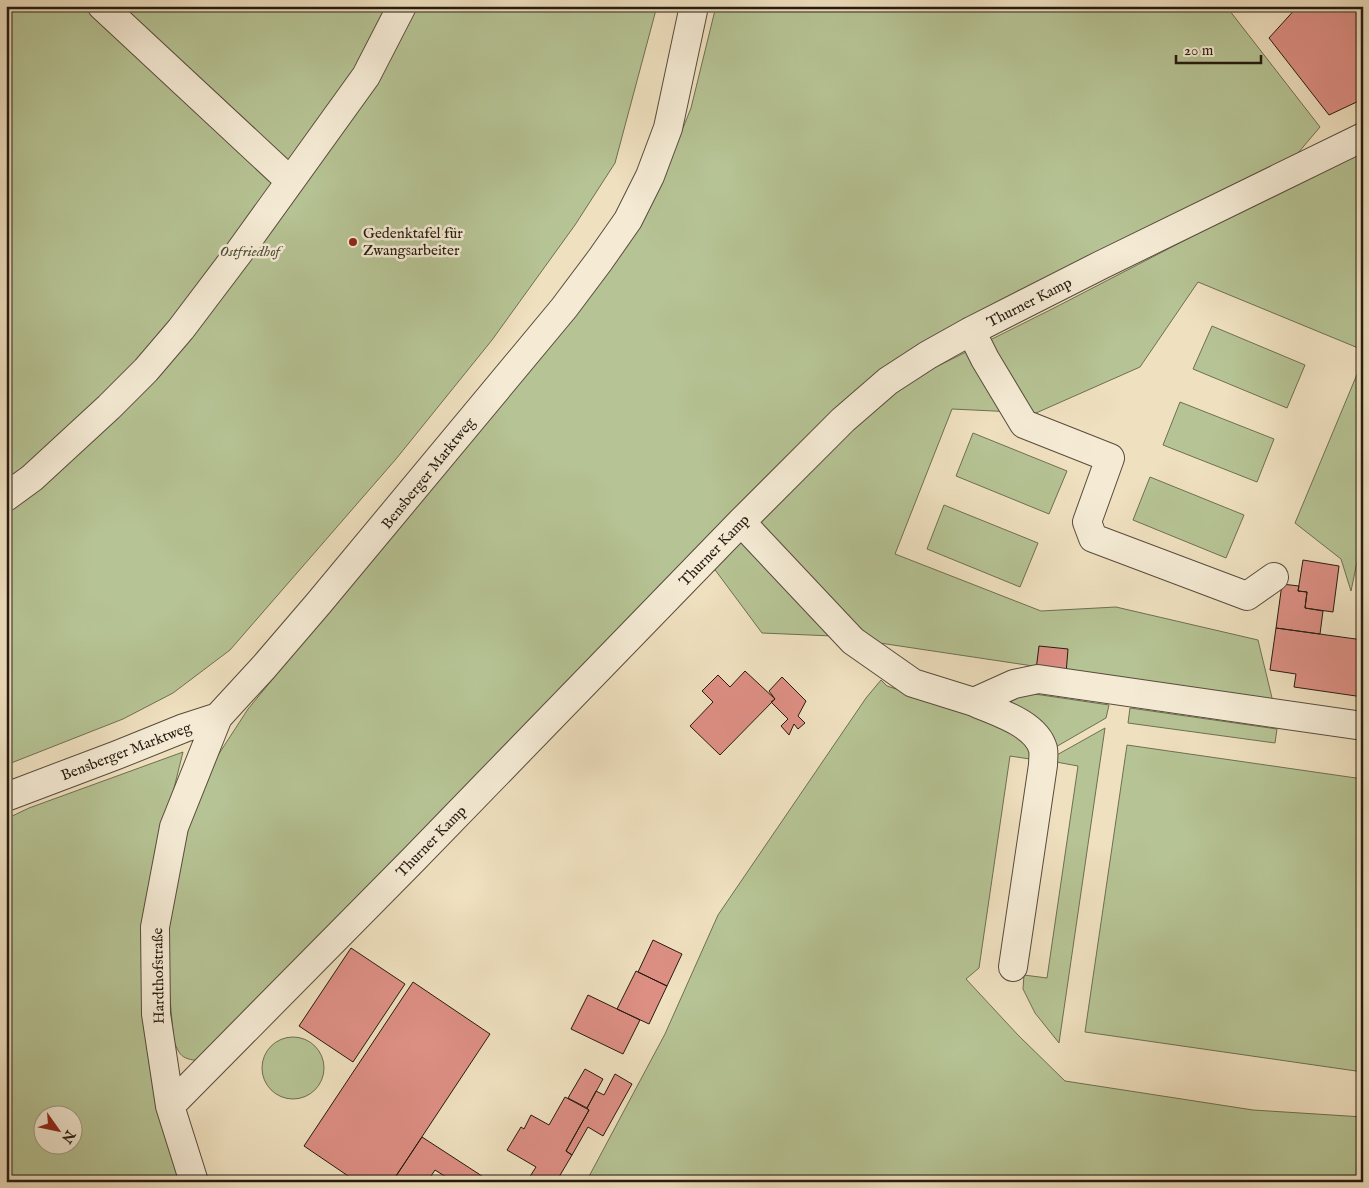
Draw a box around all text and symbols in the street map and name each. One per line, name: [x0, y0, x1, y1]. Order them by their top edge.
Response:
scale bar: [1176, 32, 1262, 64]
text: 20 m: [1184, 41, 1214, 60]
place label: Gedenktafel für Zwangsarbeiter: [363, 224, 463, 260]
marker: Gedenktafel für Zwangsarbeiter: [347, 236, 359, 248]
park label: Ostfriedhof: [220, 242, 284, 261]
street label: Thurner Kamp: [984, 273, 1075, 332]
street label: Bensberger Marktweg: [377, 413, 480, 533]
street label: Thurner Kamp: [675, 510, 753, 590]
street label: Bensberger Marktweg: [58, 718, 195, 785]
street label: Thurner Kamp: [392, 801, 470, 881]
street label: Hardthofstraße: [148, 927, 169, 1024]
north arrow: [32, 1106, 82, 1156]
text: N: [57, 1126, 79, 1147]

